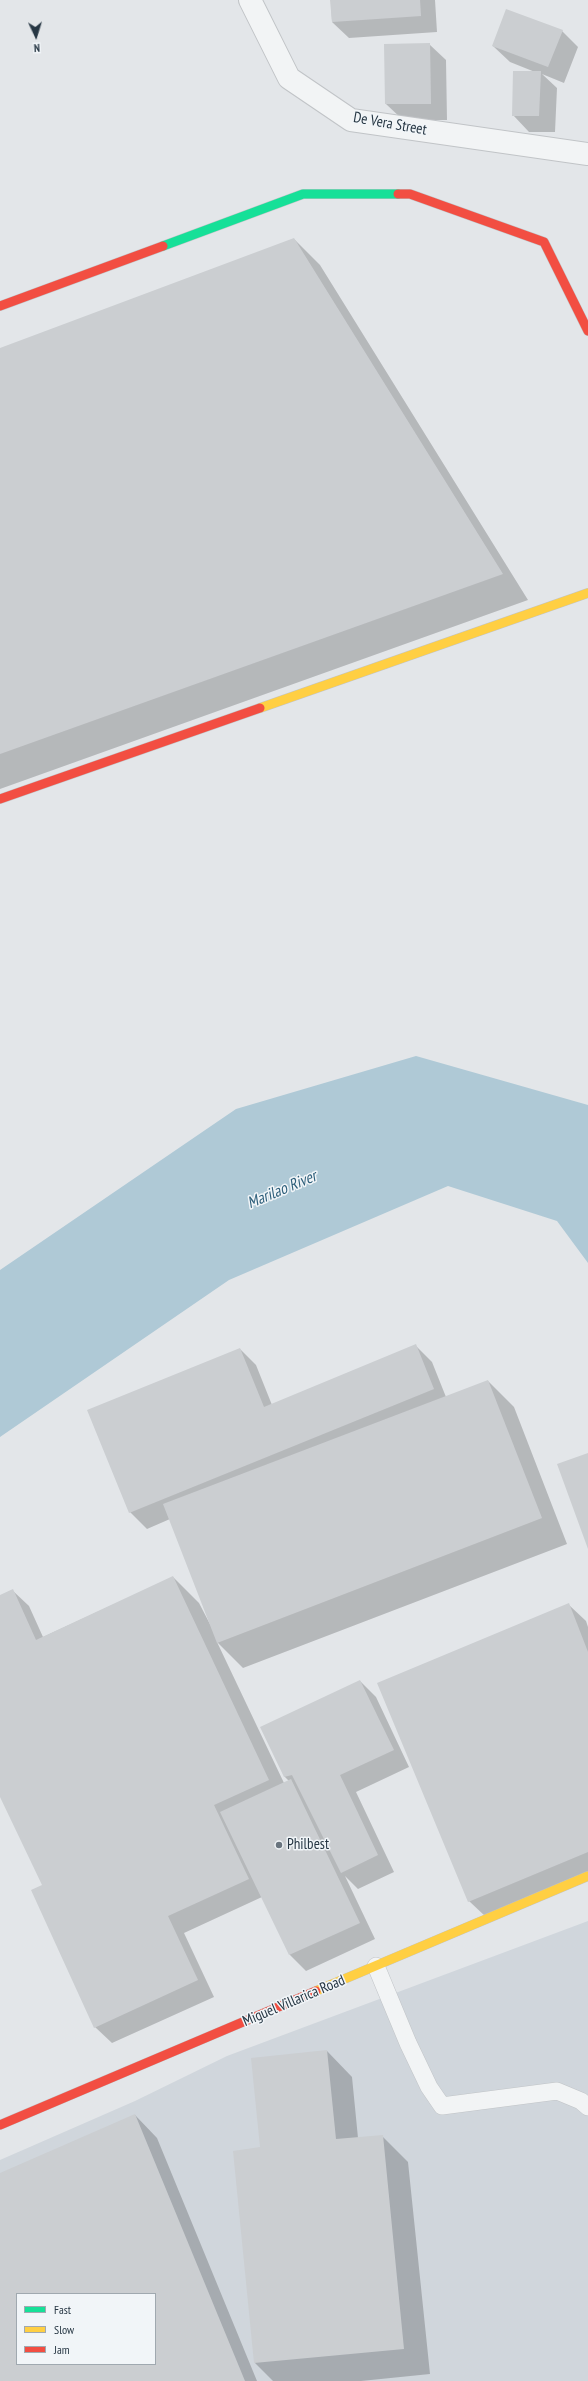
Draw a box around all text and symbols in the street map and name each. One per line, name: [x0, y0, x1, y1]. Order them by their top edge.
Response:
north arrow: [16, 16, 56, 56]
text: N: [33, 41, 40, 55]
street label: De Vera Street: [352, 109, 428, 139]
water label: Marilao River: [245, 1167, 319, 1213]
place label: Philbest: [287, 1836, 329, 1854]
marker: Philbest: [274, 1840, 284, 1850]
street label: Miguel Villarica Road: [240, 1971, 348, 2031]
legend: [16, 2293, 156, 2365]
text: Fast: [54, 2302, 71, 2317]
text: Slow: [54, 2322, 74, 2337]
text: Jam: [54, 2342, 70, 2357]

